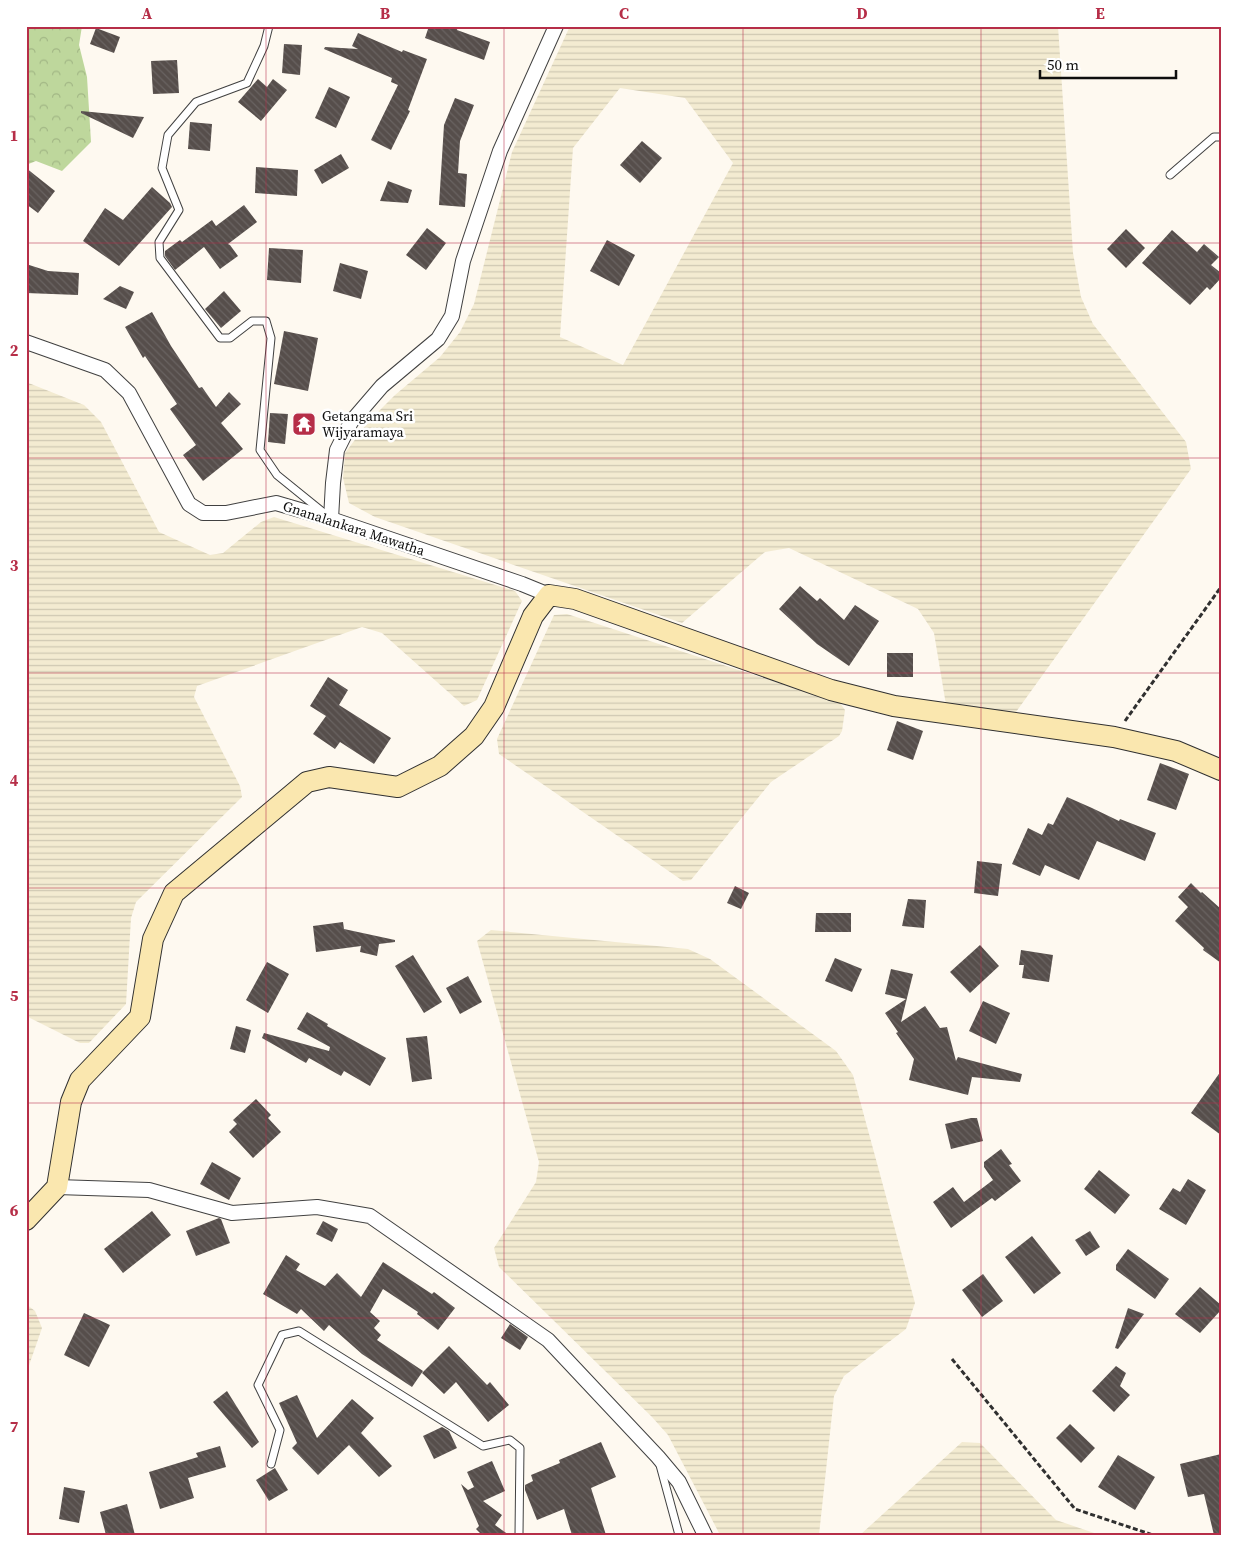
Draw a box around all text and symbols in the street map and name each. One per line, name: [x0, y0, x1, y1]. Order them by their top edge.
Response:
text: A: [142, 2, 153, 24]
text: B: [380, 2, 391, 24]
text: C: [619, 2, 629, 24]
text: D: [856, 2, 868, 24]
text: E: [1095, 2, 1105, 24]
scale bar: [1040, 48, 1176, 80]
text: 50 m: [1047, 54, 1079, 75]
text: 1: [10, 124, 18, 146]
text: 2: [10, 339, 19, 361]
place label: Getangama Sri Wijyaramaya: [322, 406, 413, 442]
temple icon: Getangama Sri Wijyaramaya: [291, 411, 317, 437]
street label: Gnanalankara Mawatha: [281, 496, 428, 561]
text: 3: [10, 554, 19, 576]
text: 4: [10, 769, 19, 791]
text: 5: [10, 984, 19, 1006]
text: 6: [10, 1199, 19, 1221]
text: 7: [10, 1415, 19, 1437]

